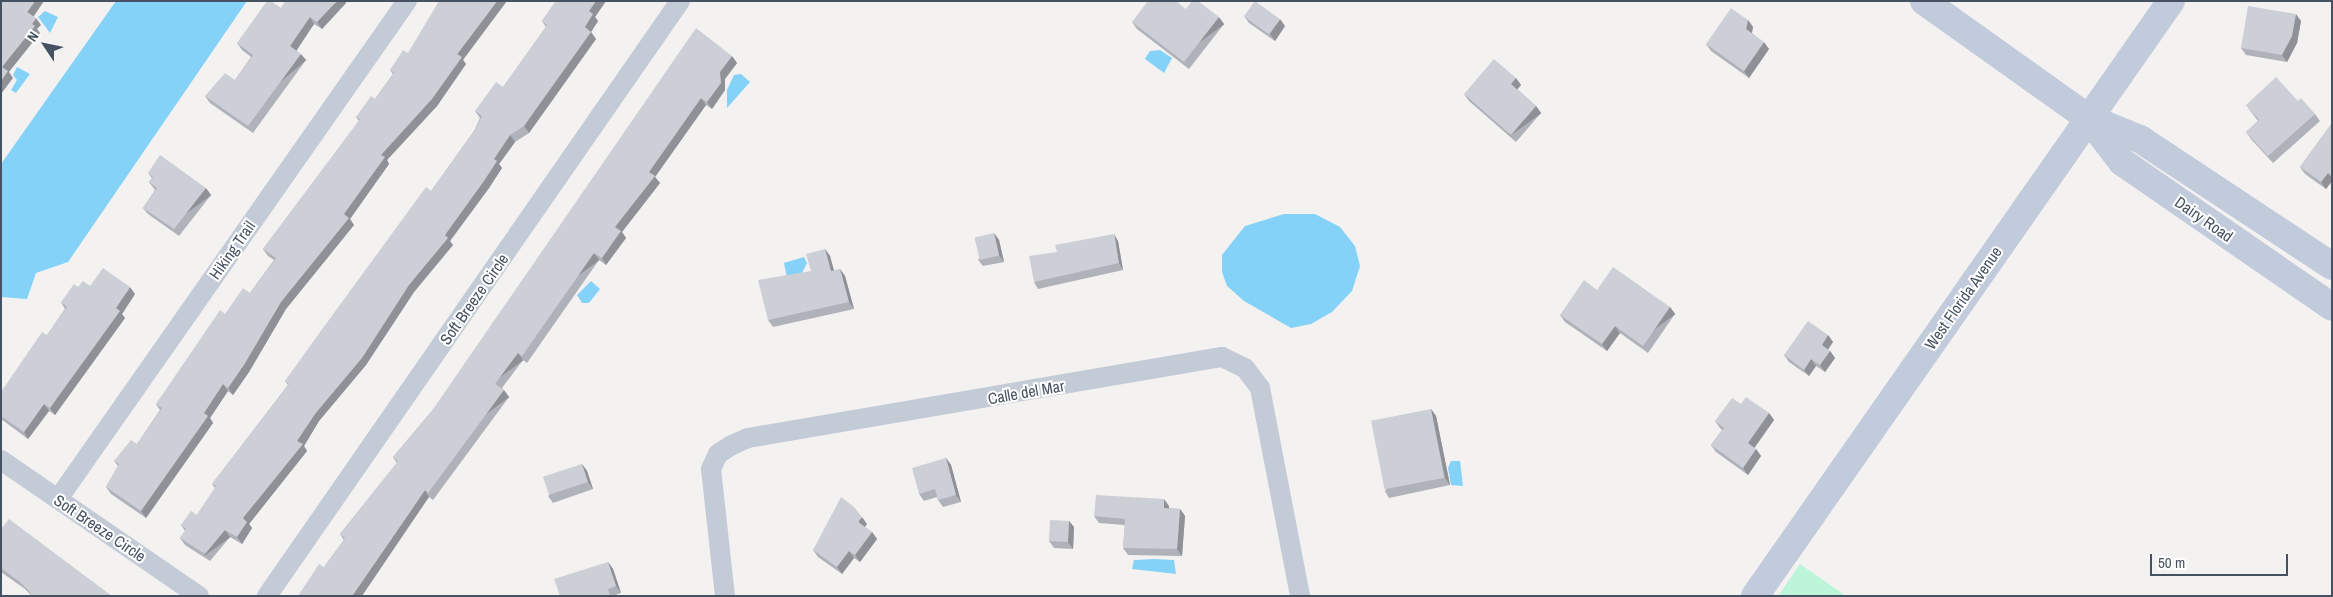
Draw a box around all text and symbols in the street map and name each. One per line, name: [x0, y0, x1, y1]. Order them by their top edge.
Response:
north arrow: [20, 20, 70, 70]
text: N: [23, 28, 42, 45]
street label: Dairy Road: [2171, 192, 2237, 246]
street label: Hiking Trail: [205, 217, 259, 283]
street label: West Florida Avenue: [1920, 242, 2006, 354]
street label: Soft Breeze Circle: [436, 250, 512, 348]
street label: Calle del Mar: [986, 376, 1066, 408]
street label: Soft Breeze Circle: [51, 490, 149, 566]
scale bar: [2153, 544, 2290, 576]
text: 50 m: [2158, 552, 2185, 573]

